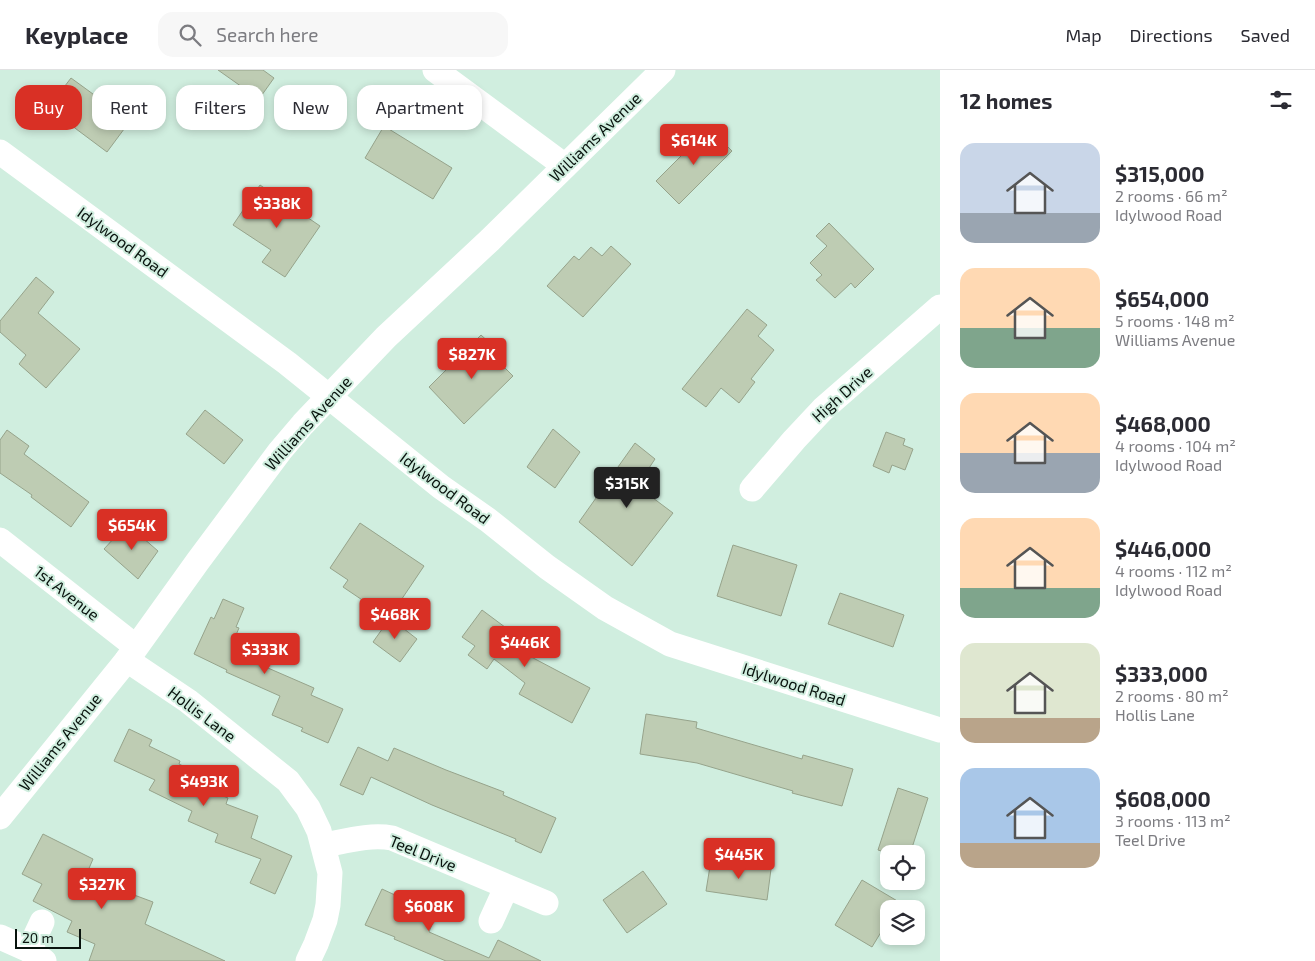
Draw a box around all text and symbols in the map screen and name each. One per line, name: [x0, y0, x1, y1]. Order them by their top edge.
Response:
search box: [158, 12, 508, 57]
text: Keyplace: [25, 20, 128, 49]
icon: search: [176, 21, 204, 49]
text: Search here: [216, 23, 318, 46]
text: Map: [1065, 24, 1102, 46]
text: Directions: [1130, 24, 1213, 46]
text: Saved: [1241, 24, 1290, 46]
chip: Buy: [15, 85, 82, 130]
chip: Rent: [92, 85, 166, 130]
chip: Filters: [176, 85, 264, 130]
chip: New: [274, 85, 347, 130]
chip: Apartment: [357, 85, 482, 130]
icon: filters: [1267, 86, 1295, 114]
street label: Williams Avenue: [545, 88, 645, 185]
text: 12 homes: [960, 88, 1052, 113]
pin: $614K: [659, 124, 729, 166]
text: $614K: [671, 130, 717, 149]
text: $315,000: [1115, 161, 1205, 186]
icon: home: [1000, 163, 1060, 223]
pin: $338K: [242, 186, 312, 229]
text: 2 rooms · 66 m²: [1115, 186, 1228, 205]
text: $338K: [253, 193, 301, 212]
street label: Idylwood Road: [74, 202, 172, 281]
text: Idylwood Road: [1115, 205, 1222, 224]
text: $654,000: [1115, 286, 1209, 311]
icon: home: [1000, 288, 1060, 348]
text: 5 rooms · 148 m²: [1115, 311, 1235, 330]
text: Williams Avenue: [1115, 330, 1235, 349]
pin: $827K: [437, 338, 507, 380]
text: $827K: [448, 344, 496, 363]
street label: High Drive: [808, 362, 876, 426]
street label: Williams Avenue: [260, 372, 355, 474]
text: $468,000: [1115, 411, 1211, 436]
icon: home: [1000, 413, 1060, 473]
text: 4 rooms · 104 m²: [1115, 436, 1236, 455]
street label: Idylwood Road: [397, 448, 494, 527]
text: Idylwood Road: [1115, 455, 1222, 474]
pin: $315K: [592, 466, 662, 509]
text: $315K: [605, 473, 649, 492]
pin: $654K: [97, 508, 167, 551]
text: $654K: [108, 515, 156, 534]
text: $446,000: [1115, 536, 1211, 561]
icon: home: [1000, 538, 1060, 598]
street label: 1st Avenue: [31, 561, 104, 624]
text: 4 rooms · 112 m²: [1115, 561, 1232, 580]
text: Idylwood Road: [1115, 580, 1222, 599]
pin: $468K: [360, 598, 430, 640]
text: $468K: [370, 604, 420, 623]
pin: $446K: [490, 626, 560, 668]
pin: $333K: [230, 632, 300, 675]
text: $446K: [500, 632, 550, 651]
text: $333K: [242, 639, 288, 658]
street label: Idylwood Road: [740, 658, 848, 709]
text: $333,000: [1115, 661, 1208, 686]
icon: home: [1000, 663, 1060, 723]
street label: Hollis Lane: [165, 682, 240, 745]
text: 2 rooms · 80 m²: [1115, 686, 1229, 705]
street label: Williams Avenue: [14, 689, 105, 794]
text: Hollis Lane: [1115, 705, 1195, 724]
pin: $493K: [169, 764, 239, 807]
text: $493K: [180, 771, 228, 790]
text: $608,000: [1115, 786, 1211, 811]
icon: home: [1000, 788, 1060, 848]
text: 3 rooms · 113 m²: [1115, 811, 1231, 830]
text: Teel Drive: [1115, 830, 1186, 849]
street label: Teel Drive: [387, 831, 459, 875]
pin: $445K: [704, 838, 774, 880]
text: $445K: [715, 844, 763, 863]
map controls: [880, 845, 925, 945]
button: locate: [880, 845, 925, 890]
pin: $327K: [67, 868, 137, 910]
text: $327K: [79, 874, 125, 893]
pin: $608K: [394, 890, 464, 932]
text: $608K: [405, 896, 453, 915]
button: layers: [880, 900, 925, 945]
scale bar: [15, 926, 81, 949]
text: 20 m: [22, 929, 54, 946]

